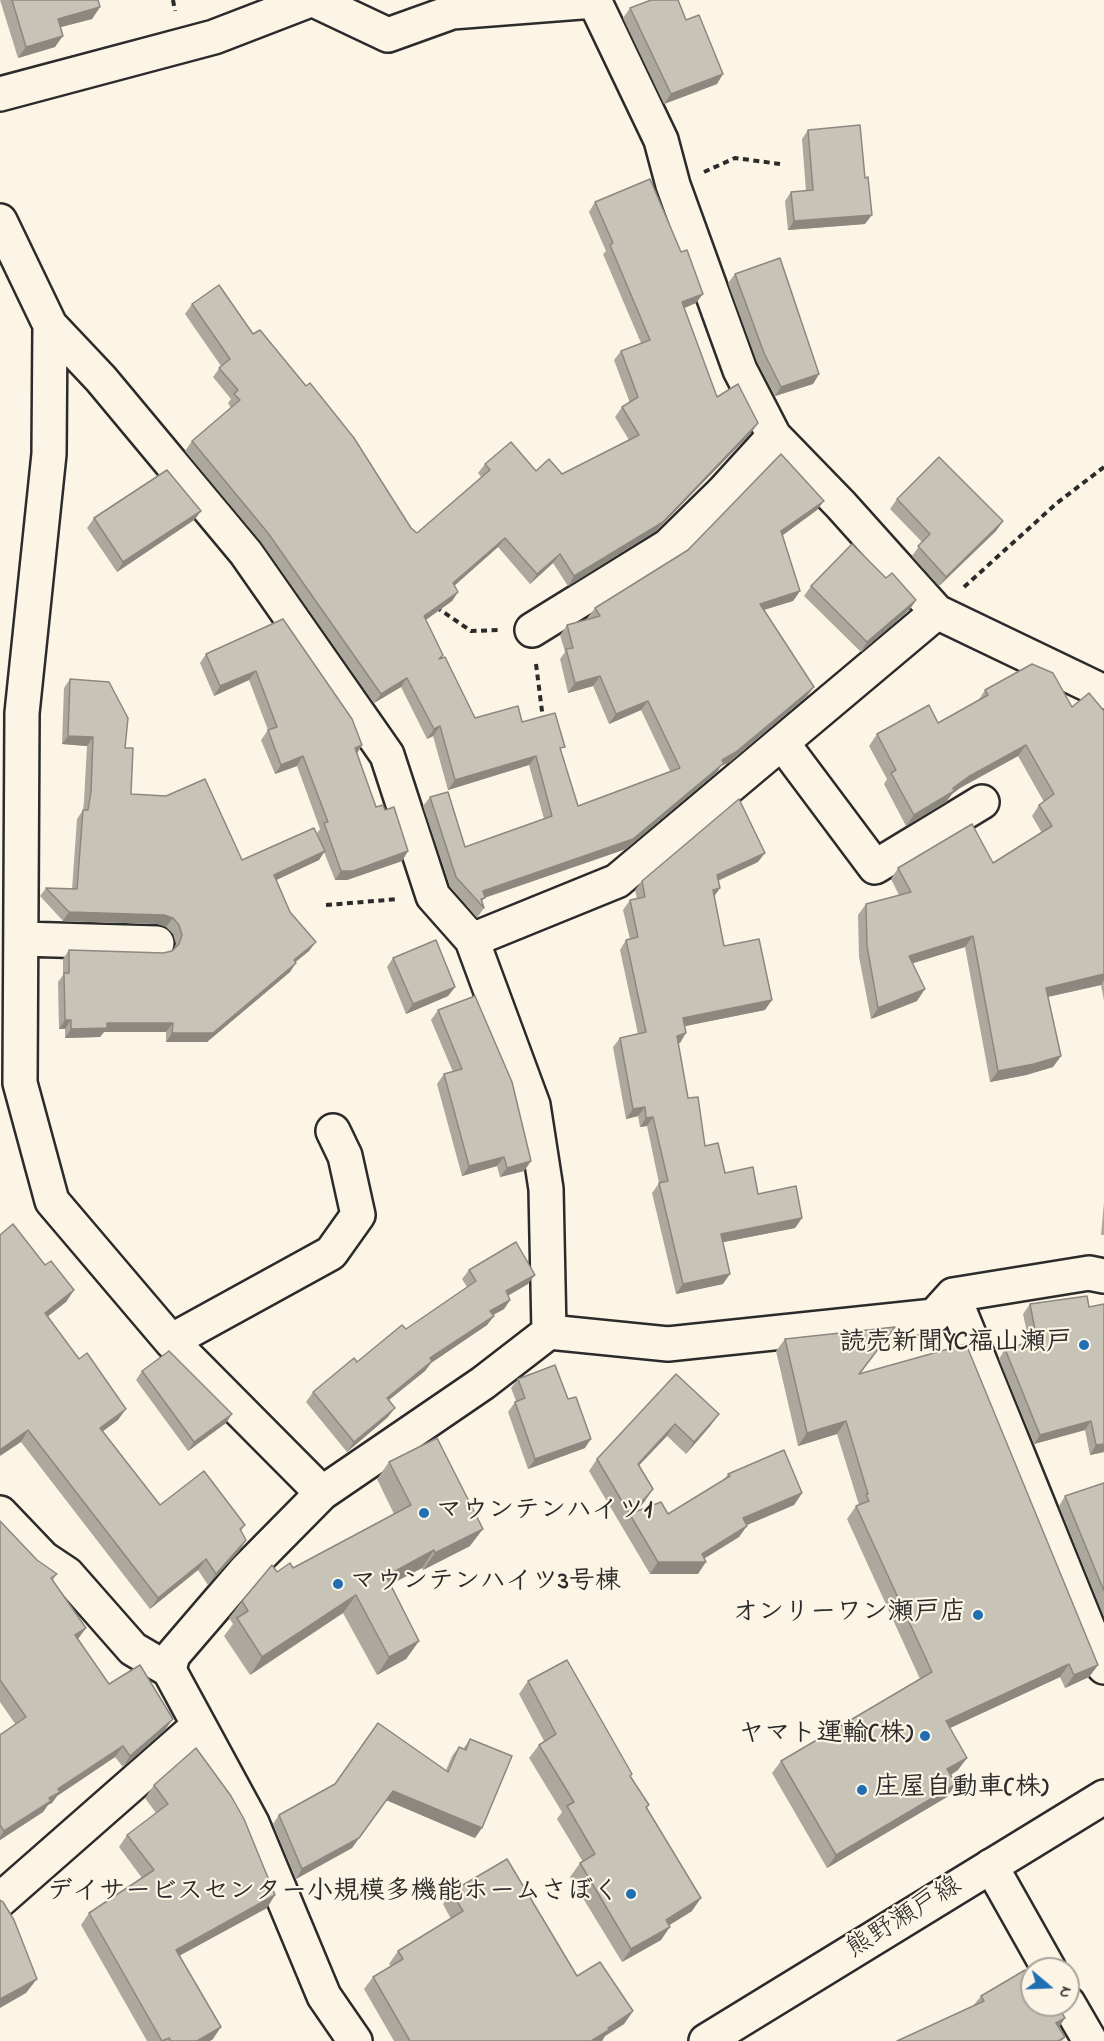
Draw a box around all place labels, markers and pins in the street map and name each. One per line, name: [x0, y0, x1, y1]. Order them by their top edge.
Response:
place label: 読売新聞YC福山瀬戸: [840, 1329, 1072, 1361]
marker: 読売新聞YC福山瀬戸: [1077, 1338, 1091, 1352]
place label: マウンテンハイツ1: [436, 1497, 652, 1529]
marker: マウンテンハイツ1: [417, 1506, 431, 1520]
place label: マウンテンハイツ3号棟: [350, 1568, 621, 1600]
marker: マウンテンハイツ3号棟: [331, 1577, 345, 1591]
place label: オンリーワン瀬戸店: [732, 1599, 966, 1631]
marker: オンリーワン瀬戸店: [971, 1608, 985, 1622]
place label: ヤマト運輸(株): [738, 1720, 913, 1752]
marker: ヤマト運輸(株): [918, 1729, 932, 1743]
place label: 庄屋自動車(株): [874, 1774, 1049, 1806]
marker: 庄屋自動車(株): [855, 1783, 869, 1797]
place label: デイサービスセンター小規模多機能ホームさぼく: [47, 1878, 619, 1910]
marker: デイサービスセンター小規模多機能ホームさぼく: [624, 1887, 638, 1901]

